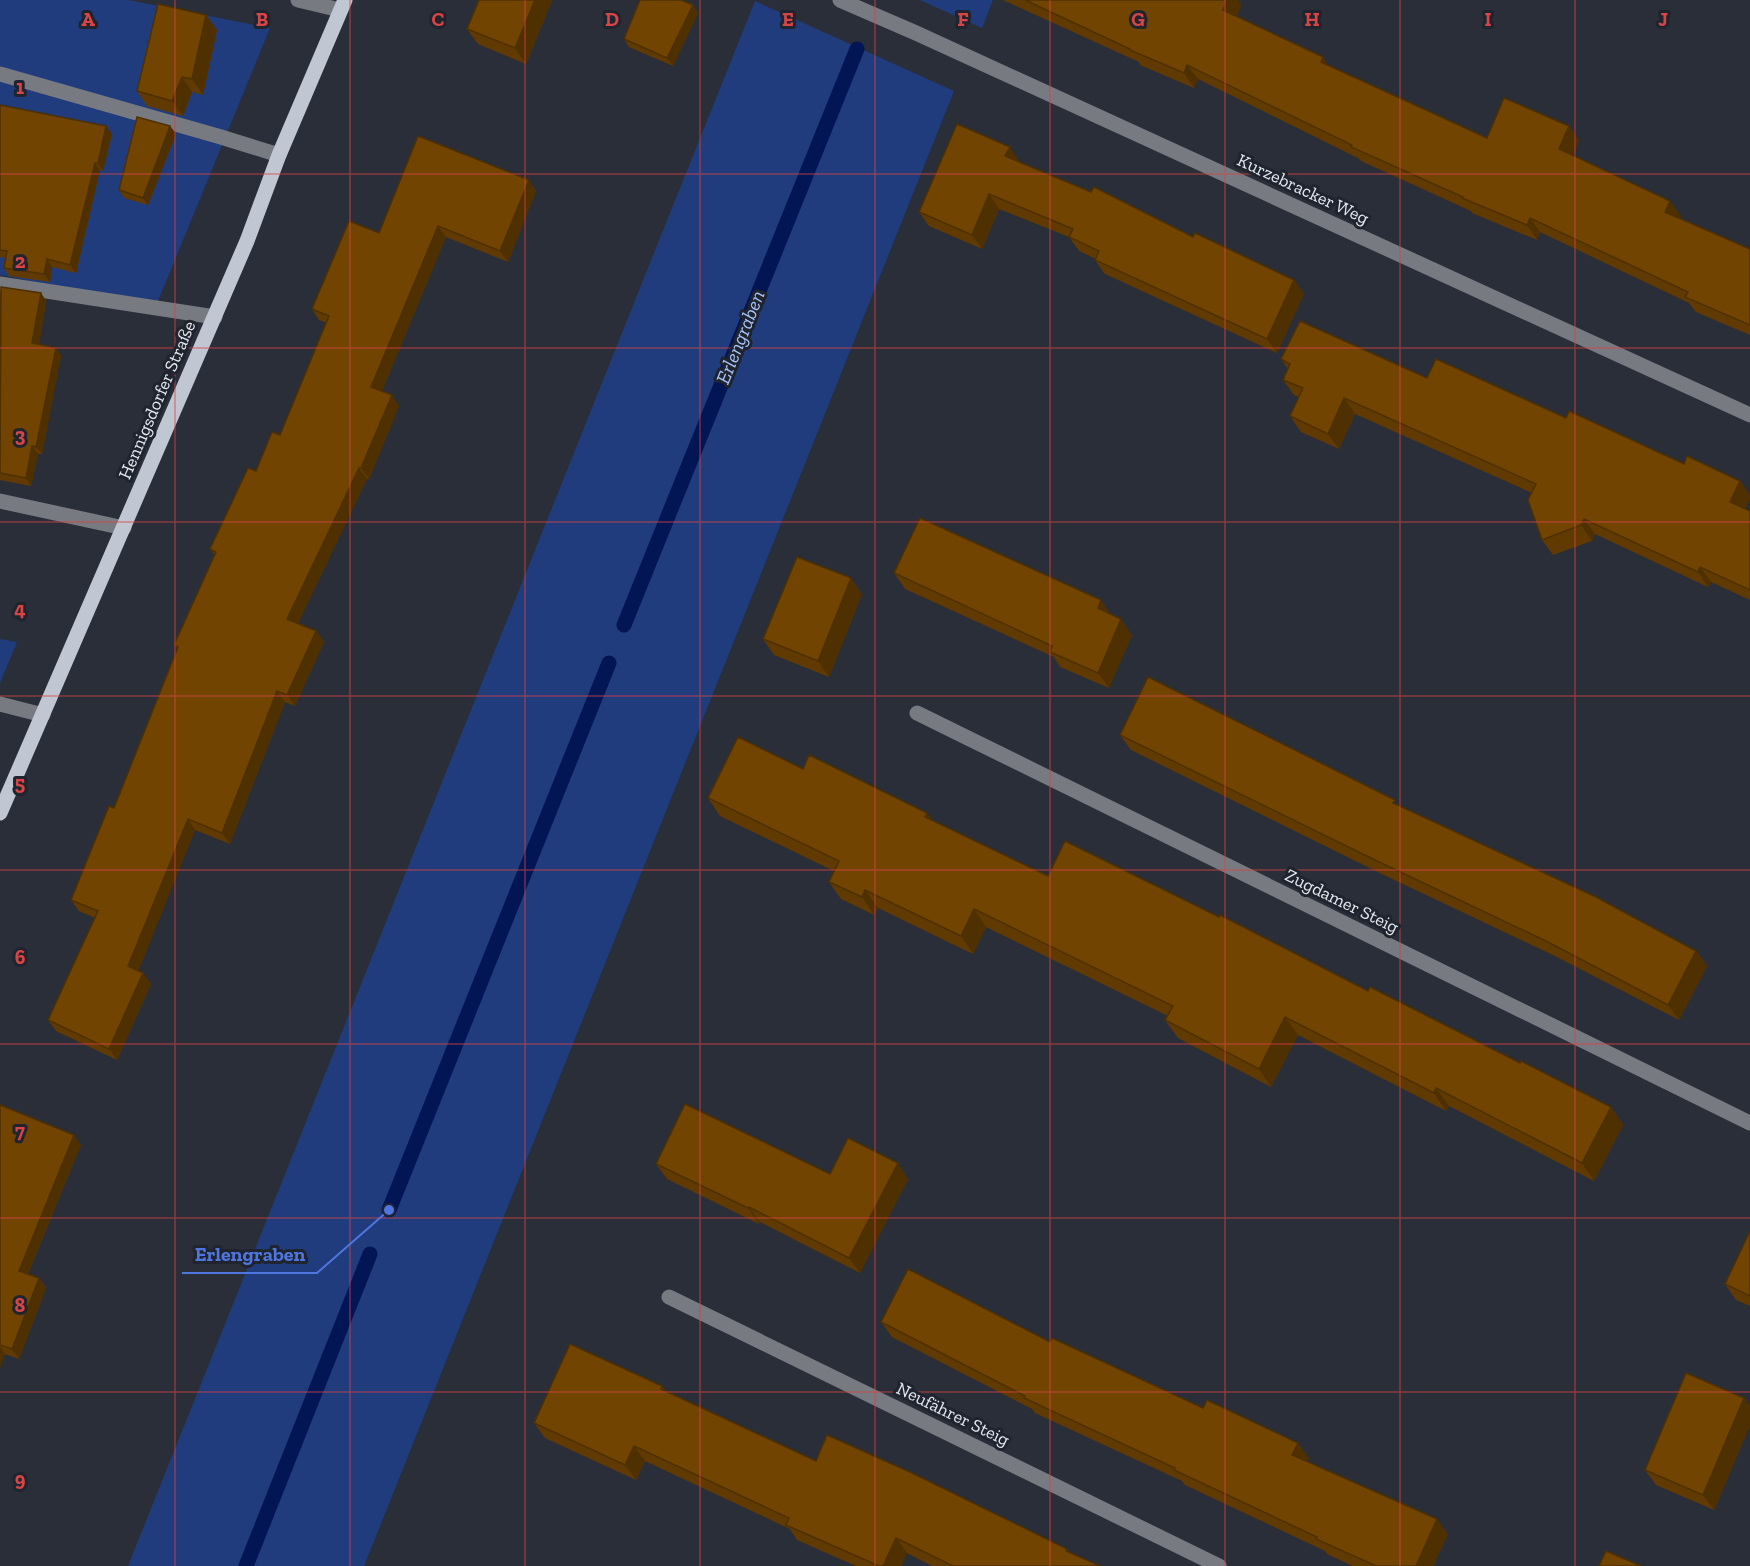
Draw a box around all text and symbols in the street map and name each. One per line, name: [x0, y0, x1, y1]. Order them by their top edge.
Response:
text: A: [81, 7, 95, 31]
text: B: [256, 7, 268, 31]
text: C: [432, 7, 445, 31]
text: D: [605, 7, 619, 31]
text: E: [782, 7, 794, 31]
text: F: [957, 7, 969, 31]
text: G: [1131, 7, 1145, 31]
text: H: [1304, 7, 1320, 31]
text: I: [1484, 7, 1492, 31]
text: J: [1658, 7, 1668, 31]
text: 1: [16, 75, 24, 99]
street label: Kurzebracker Weg: [1234, 149, 1372, 229]
text: 2: [15, 249, 26, 273]
water label: Erlengraben: [710, 287, 770, 387]
street label: Hennigsdorfer Straße: [114, 318, 200, 482]
text: 3: [15, 423, 26, 447]
text: 4: [14, 597, 26, 621]
text: 5: [15, 771, 25, 795]
street label: Zugdamer Steig: [1282, 864, 1403, 938]
text: 6: [15, 945, 26, 969]
text: 7: [15, 1119, 25, 1143]
callout: Erlengraben: [182, 1235, 317, 1273]
text: Erlengraben: [195, 1242, 305, 1266]
text: 8: [15, 1293, 26, 1317]
street label: Neufährer Steig: [893, 1377, 1013, 1451]
text: 9: [15, 1467, 26, 1491]

